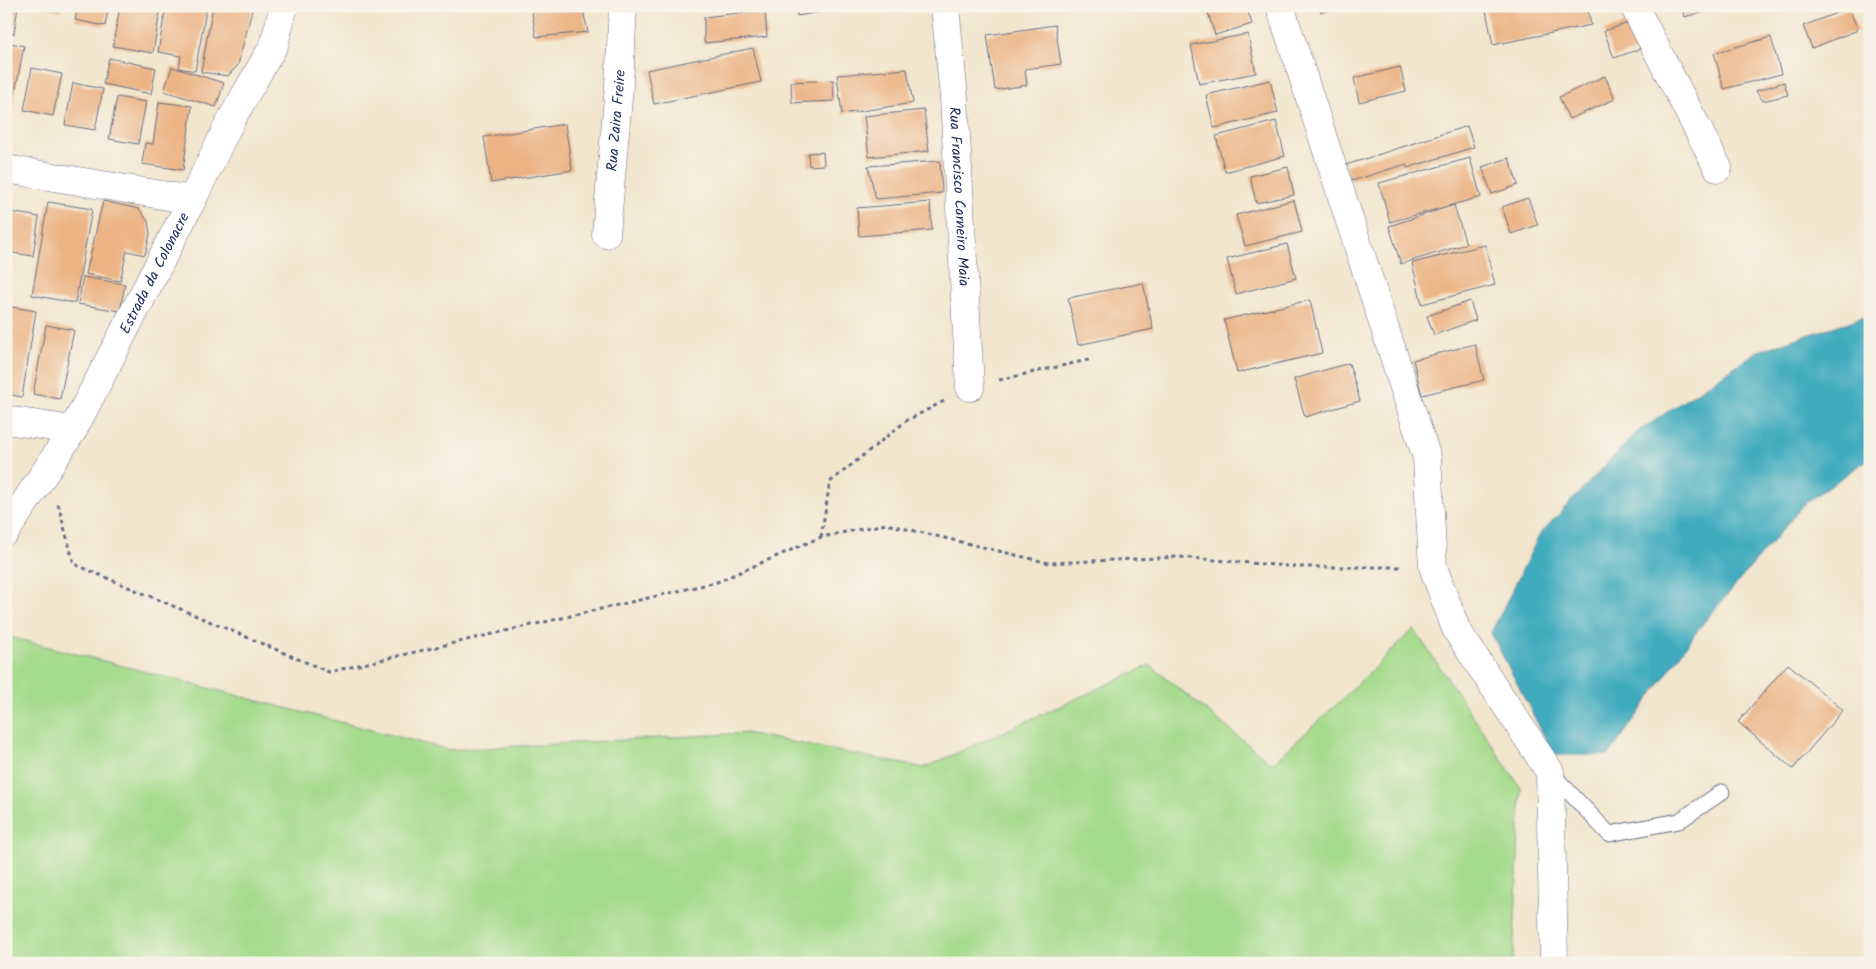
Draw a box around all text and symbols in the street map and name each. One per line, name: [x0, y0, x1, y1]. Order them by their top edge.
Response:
street label: Rua Zaira Freire: [601, 69, 633, 172]
street label: Rua Francisco Carneiro Maia: [942, 106, 975, 287]
street label: Estrada da Colonacre: [114, 208, 197, 338]

